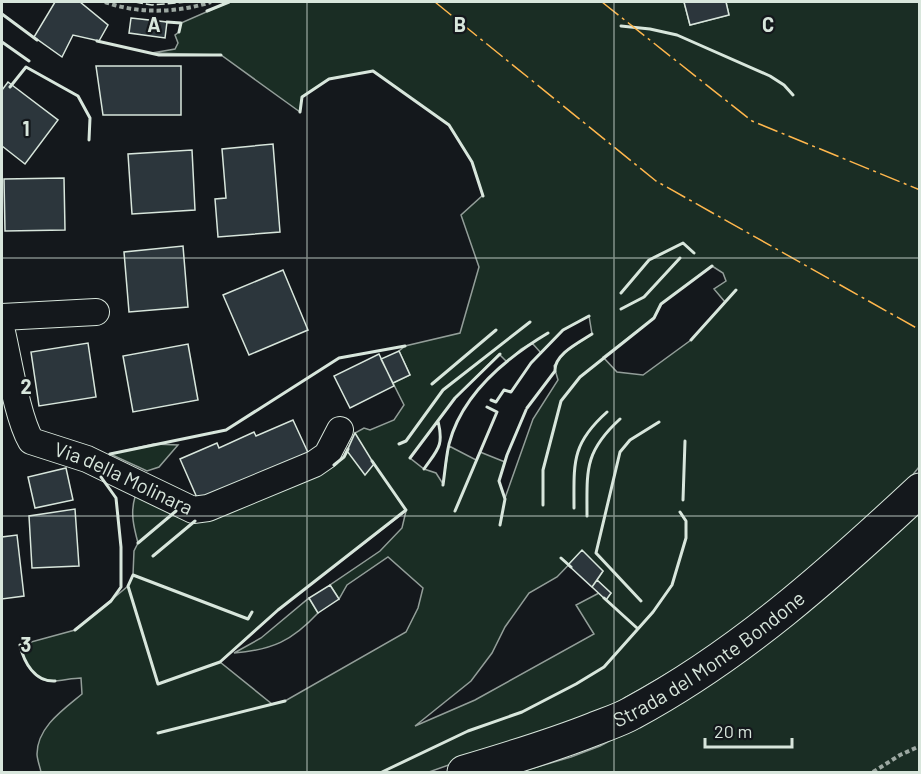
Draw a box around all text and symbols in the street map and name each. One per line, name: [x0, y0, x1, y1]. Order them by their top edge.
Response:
text: A: [147, 12, 161, 36]
text: B: [454, 12, 466, 36]
text: C: [762, 12, 774, 36]
text: 1: [22, 116, 30, 140]
text: 2: [20, 374, 32, 398]
street label: Via della Molinara: [52, 436, 197, 519]
street label: Strada del Monte Bondone: [609, 585, 809, 731]
text: 3: [21, 632, 31, 656]
scale bar: [705, 711, 792, 749]
text: 20 m: [714, 720, 752, 742]

